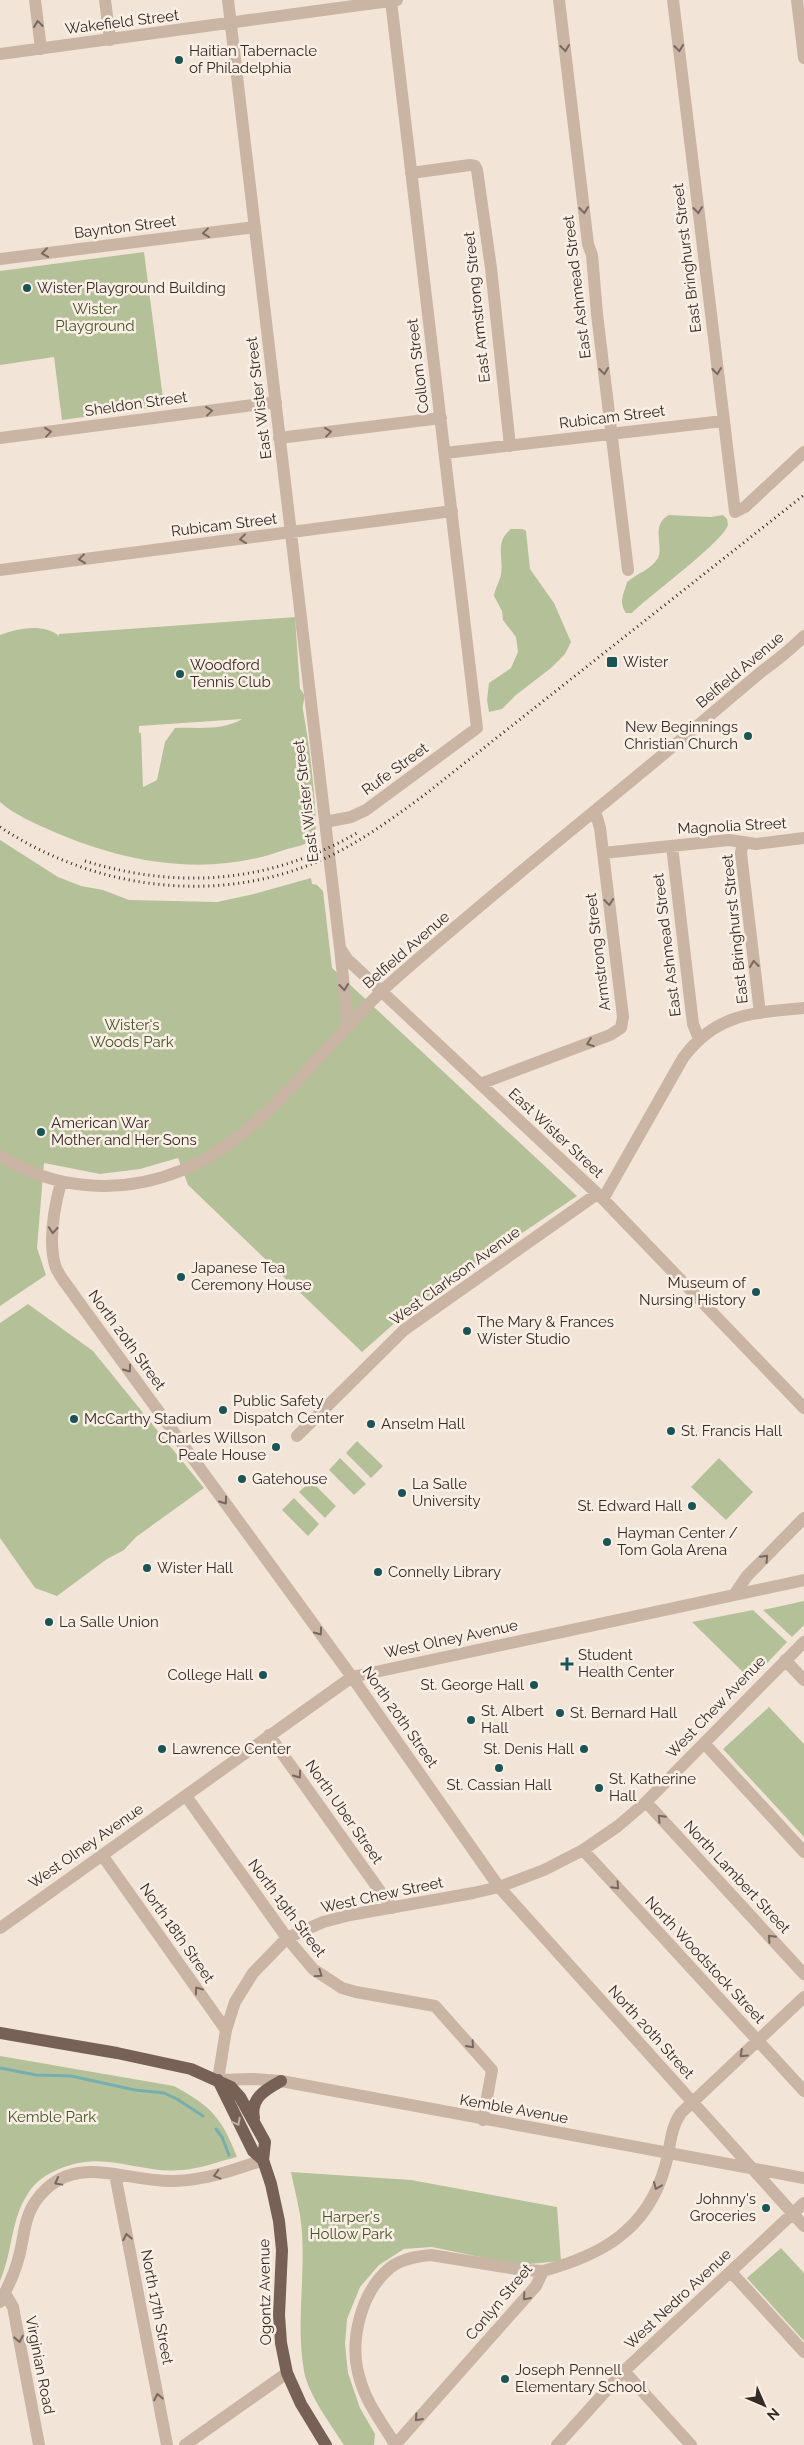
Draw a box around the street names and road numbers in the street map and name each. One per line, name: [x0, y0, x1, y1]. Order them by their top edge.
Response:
street label: Wakefield Street: [64, 6, 180, 38]
street label: East Bringhurst Street: [669, 182, 705, 334]
street label: Baynton Street: [73, 212, 177, 242]
street label: East Ashmead Street: [559, 214, 595, 360]
street label: East Armstrong Street: [460, 231, 494, 383]
street label: Collom Street: [403, 318, 433, 414]
street label: East Wister Street: [243, 336, 275, 460]
street label: Sheldon Street: [84, 388, 188, 420]
street label: Rubicam Street: [558, 402, 666, 432]
street label: Rubicam Street: [170, 510, 278, 540]
street label: Belfield Avenue: [693, 628, 788, 712]
street label: East Wister Street: [290, 739, 322, 863]
street label: Rufe Street: [358, 739, 432, 799]
street label: Magnolia Street: [677, 814, 787, 838]
street label: East Bringhurst Street: [718, 853, 752, 1005]
street label: East Ashmead Street: [649, 872, 685, 1018]
street label: Armstrong Street: [582, 892, 614, 1012]
street label: Belfield Avenue: [359, 907, 453, 992]
street label: East Wister Street: [505, 1084, 607, 1182]
street label: West Clarkson Avenue: [386, 1223, 524, 1329]
street label: North 20th Street: [85, 1286, 169, 1394]
street label: West Olney Avenue: [383, 1616, 520, 1662]
street label: West Chew Avenue: [663, 1652, 769, 1762]
street label: North 20th Street: [358, 1663, 442, 1771]
street label: North Uber Street: [301, 1757, 387, 1867]
street label: West Olney Avenue: [25, 1800, 147, 1892]
street label: North Lambert Street: [680, 1817, 794, 1937]
street label: North 19th Street: [244, 1856, 330, 1960]
street label: West Chew Street: [319, 1873, 445, 1917]
street label: North 18th Street: [136, 1880, 218, 1986]
street label: North Woodstock Street: [641, 1893, 769, 2027]
street label: North 20th Street: [604, 1982, 698, 2082]
street label: Kemble Avenue: [458, 2091, 570, 2127]
street label: Ogontz Avenue: [255, 2238, 275, 2345]
street label: West Nedro Avenue: [621, 2245, 735, 2353]
street label: North 17th Street: [137, 2248, 177, 2366]
street label: Conlyn Street: [462, 2260, 536, 2344]
street label: Virginian Road: [22, 2314, 58, 2416]

